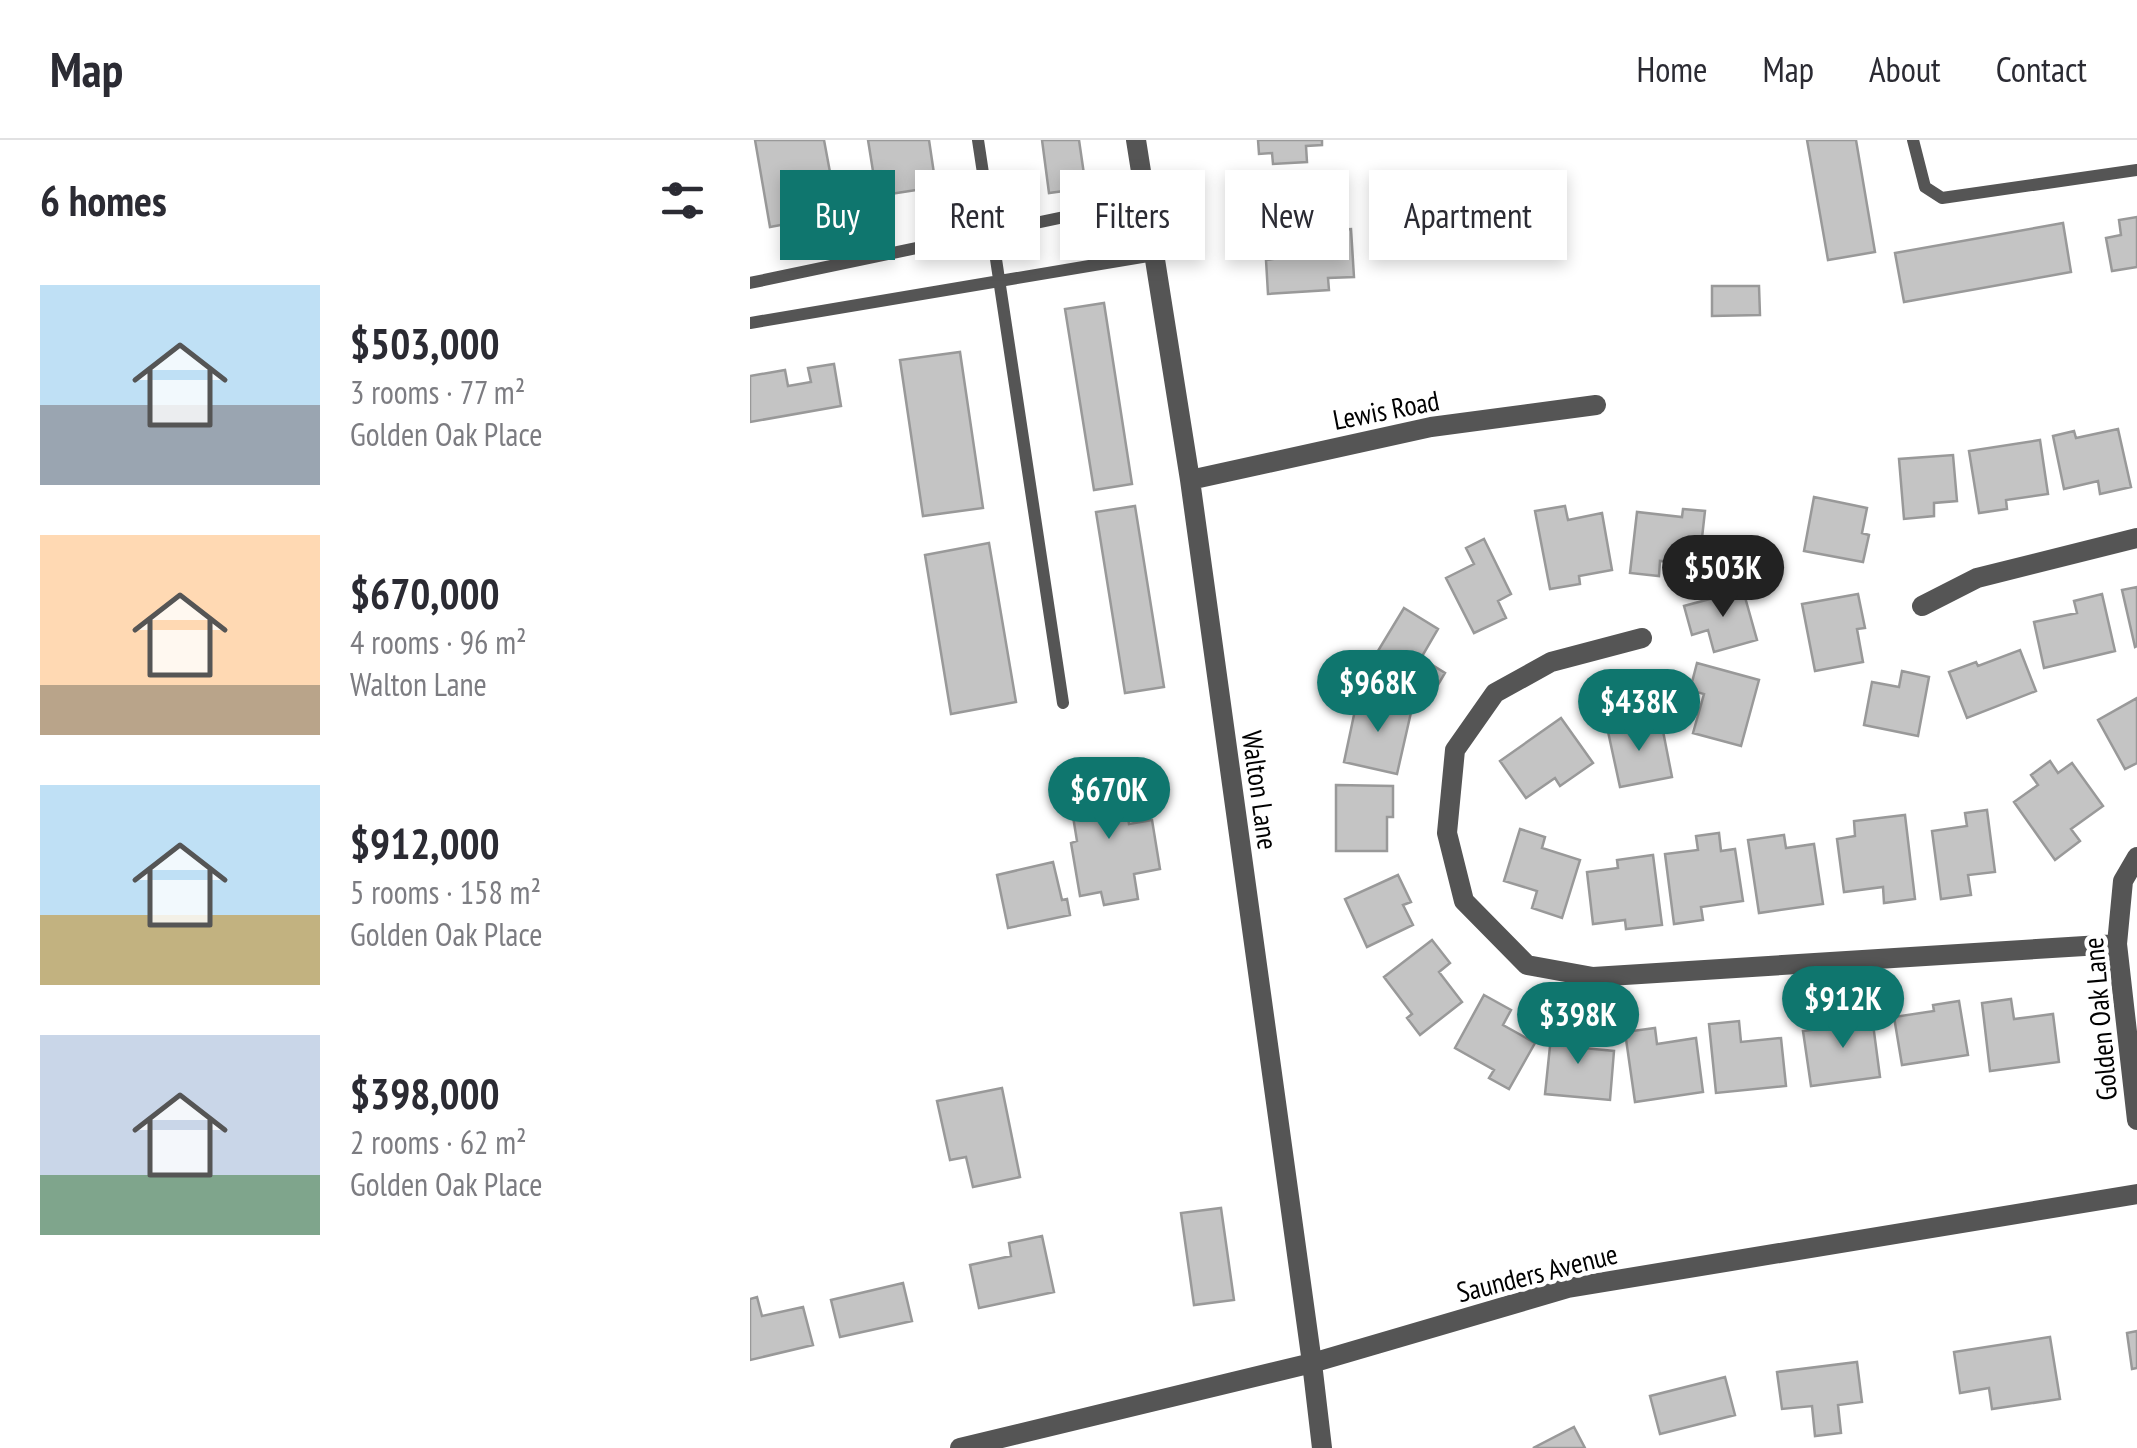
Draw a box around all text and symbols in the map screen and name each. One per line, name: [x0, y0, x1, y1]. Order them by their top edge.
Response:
text: Map: [50, 38, 123, 100]
text: Home: [1636, 46, 1708, 92]
text: Map: [1763, 46, 1814, 92]
text: About: [1869, 46, 1941, 92]
text: Contact: [1996, 46, 2087, 92]
chip: Buy: [780, 170, 895, 260]
chip: Rent: [915, 170, 1040, 260]
chip: Filters: [1060, 170, 1205, 260]
chip: New: [1225, 170, 1349, 260]
chip: Apartment: [1369, 170, 1567, 260]
text: 6 homes: [40, 173, 167, 228]
icon: filters: [655, 173, 710, 228]
text: $503,000: [350, 316, 500, 371]
icon: home: [120, 325, 240, 445]
text: 3 rooms · 77 m²: [350, 371, 525, 413]
street label: Lewis Road: [1330, 381, 1442, 438]
text: Golden Oak Place: [350, 413, 542, 455]
pin: $503K: [1653, 535, 1793, 620]
text: $503K: [1684, 546, 1762, 588]
text: $670,000: [350, 566, 500, 621]
icon: home: [120, 575, 240, 695]
text: 4 rooms · 96 m²: [350, 621, 527, 663]
pin: $968K: [1308, 650, 1448, 735]
text: $968K: [1339, 661, 1417, 703]
text: Walton Lane: [350, 663, 487, 705]
pin: $438K: [1569, 669, 1709, 754]
text: $438K: [1600, 680, 1678, 722]
street label: Walton Lane: [1234, 728, 1287, 852]
pin: $670K: [1039, 757, 1179, 842]
text: $670K: [1070, 768, 1148, 810]
text: $912,000: [350, 816, 500, 871]
icon: home: [120, 825, 240, 945]
text: 5 rooms · 158 m²: [350, 871, 541, 913]
text: Golden Oak Place: [350, 913, 542, 955]
street label: Golden Oak Lane: [2074, 936, 2125, 1102]
pin: $912K: [1773, 966, 1913, 1051]
text: $912K: [1804, 977, 1882, 1019]
pin: $398K: [1508, 982, 1648, 1067]
text: $398K: [1539, 993, 1617, 1035]
text: $398,000: [350, 1066, 500, 1121]
icon: home: [120, 1075, 240, 1195]
text: 2 rooms · 62 m²: [350, 1121, 527, 1163]
text: Golden Oak Place: [350, 1163, 542, 1205]
street label: Saunders Avenue: [1453, 1235, 1621, 1310]

